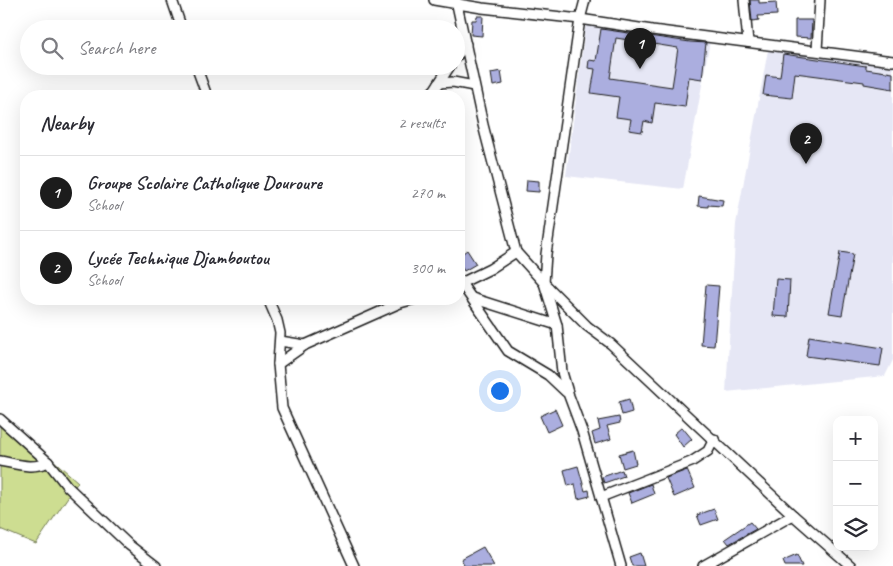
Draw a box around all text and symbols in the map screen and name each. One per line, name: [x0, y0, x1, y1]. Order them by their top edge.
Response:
search box: [20, 20, 465, 75]
pin: 1: [624, 28, 656, 69]
icon: search: [38, 34, 66, 62]
text: Search here: [78, 36, 155, 60]
text: Nearby: [40, 110, 93, 136]
text: 2 results: [398, 113, 445, 133]
pin: 2: [790, 123, 822, 164]
text: Groupe Scolaire Catholique Douroure: [87, 171, 322, 195]
text: 1: [52, 183, 60, 203]
text: 270 m: [411, 183, 445, 203]
text: School: [87, 195, 121, 215]
text: Lycée Technique Djamboutou: [87, 246, 269, 270]
text: 2: [52, 258, 60, 278]
text: 300 m: [411, 258, 445, 278]
text: School: [87, 270, 121, 290]
your location: [487, 378, 513, 404]
map controls: [833, 416, 878, 551]
button: +: [833, 416, 878, 461]
button: −: [833, 461, 878, 506]
button: layers: [833, 506, 878, 551]

